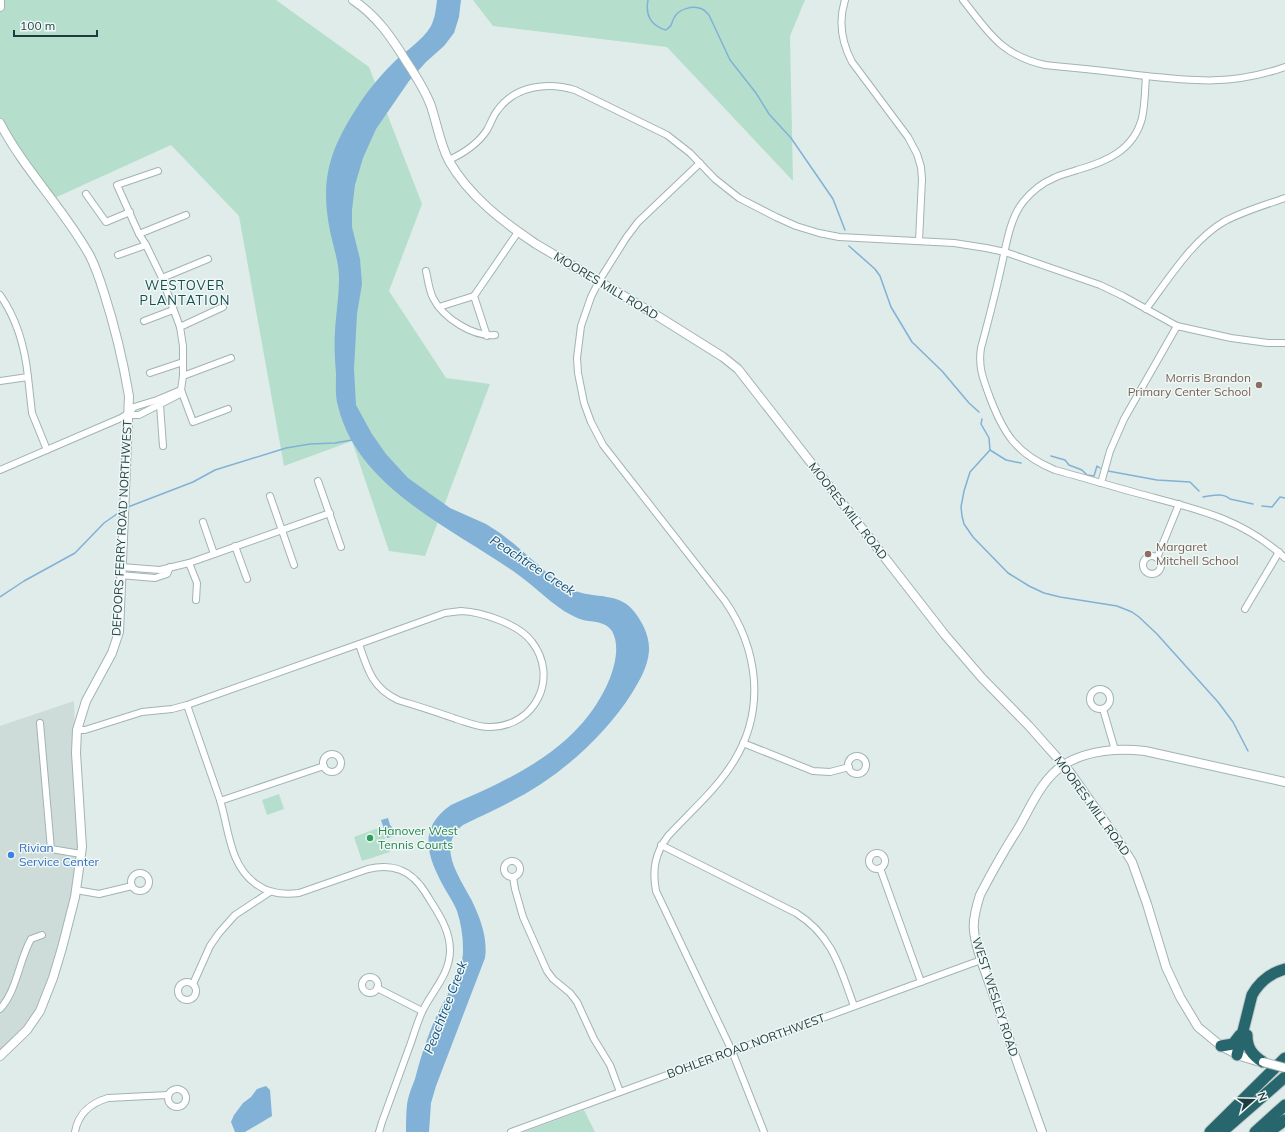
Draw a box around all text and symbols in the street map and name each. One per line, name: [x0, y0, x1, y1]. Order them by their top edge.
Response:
scale bar: [14, 12, 97, 38]
text: 100 m: [20, 18, 55, 33]
street label: MOORES MILL ROAD: [551, 248, 661, 323]
district label: WESTOVER PLANTATION: [140, 277, 230, 308]
place label: Morris Brandon Primary Center School: [1128, 370, 1251, 399]
marker: Morris Brandon Primary Center School: [1254, 380, 1264, 390]
street label: DEFOORS FERRY ROAD NORTHWEST: [108, 419, 135, 637]
street label: MOORES MILL ROAD: [806, 459, 891, 562]
water label: Peachtree Creek: [487, 532, 579, 599]
place label: Margaret Mitchell School: [1156, 539, 1239, 568]
marker: Margaret Mitchell School: [1143, 549, 1153, 559]
street label: MOORES MILL ROAD: [1051, 753, 1134, 858]
place label: Hanover West Tennis Courts: [378, 823, 458, 852]
marker: Hanover West Tennis Courts: [365, 833, 375, 843]
place label: Rivian Service Center: [19, 840, 99, 869]
marker: Rivian Service Center: [6, 850, 16, 860]
street label: WEST WESLEY ROAD: [969, 935, 1022, 1059]
water label: Peachtree Creek: [420, 958, 470, 1056]
street label: BOHLER ROAD NORTHWEST: [665, 1010, 828, 1081]
north arrow: [1233, 1080, 1273, 1120]
text: N: [1254, 1090, 1270, 1103]

